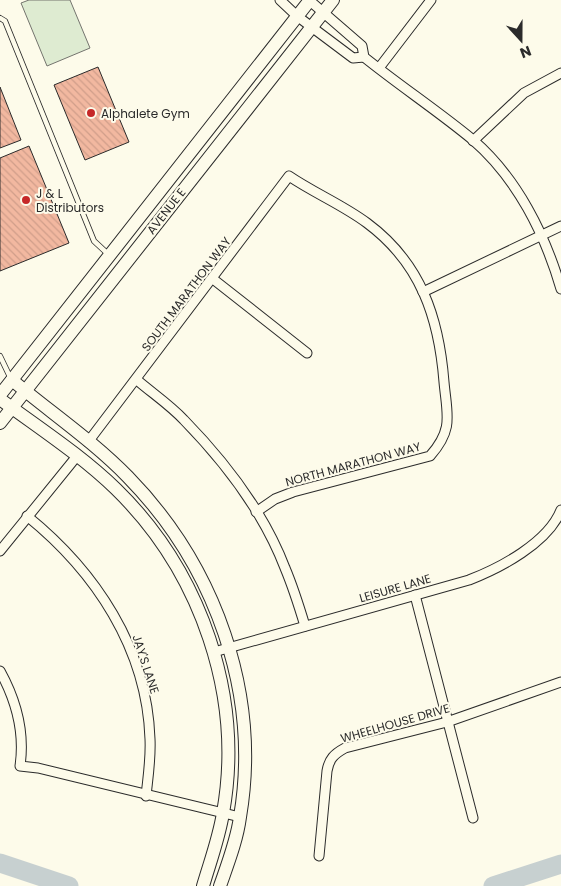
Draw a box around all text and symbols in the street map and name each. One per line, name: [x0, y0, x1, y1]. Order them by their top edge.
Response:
north arrow: [496, 15, 546, 65]
text: N: [517, 41, 534, 63]
place label: Alphalete Gym: [101, 105, 190, 122]
marker: Alphalete Gym: [85, 107, 97, 119]
street label: AVENUE E: [143, 184, 189, 238]
place label: J & L Distributors: [36, 185, 104, 216]
marker: J & L Distributors: [20, 194, 32, 206]
street label: SOUTH MARATHON WAY: [137, 233, 235, 355]
street label: NORTH MARATHON WAY: [283, 438, 423, 490]
street label: LEISURE LANE: [357, 570, 433, 606]
street label: JAY'S LANE: [128, 632, 164, 696]
street label: WHEELHOUSE DRIVE: [338, 699, 452, 747]

